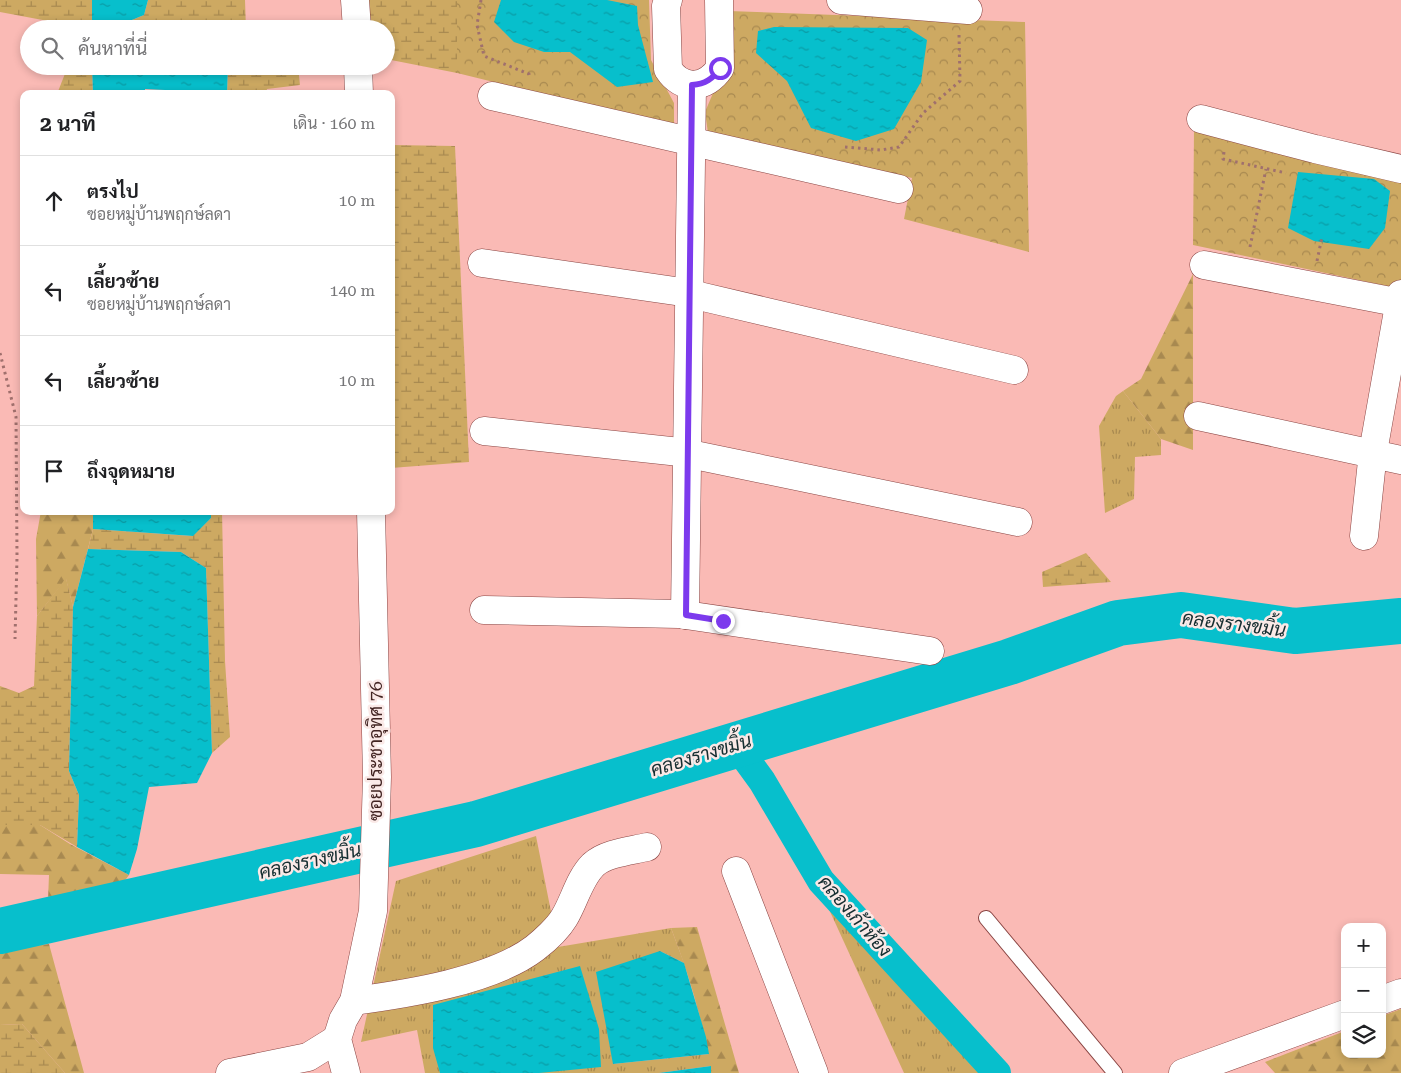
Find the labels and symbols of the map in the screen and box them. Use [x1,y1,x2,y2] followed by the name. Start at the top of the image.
[709,57,732,80] route start
[1181,600,1288,642] water label: คลองรางขมิ้น
[712,610,735,633] route end
[365,681,388,821] street label: ซอยประชาอุทิศ 76
[646,723,754,781] water label: คลองรางขมิ้น
[255,832,363,884] water label: คลองรางขมิ้น
[813,871,897,962] water label: คลองเก้าห้อง

